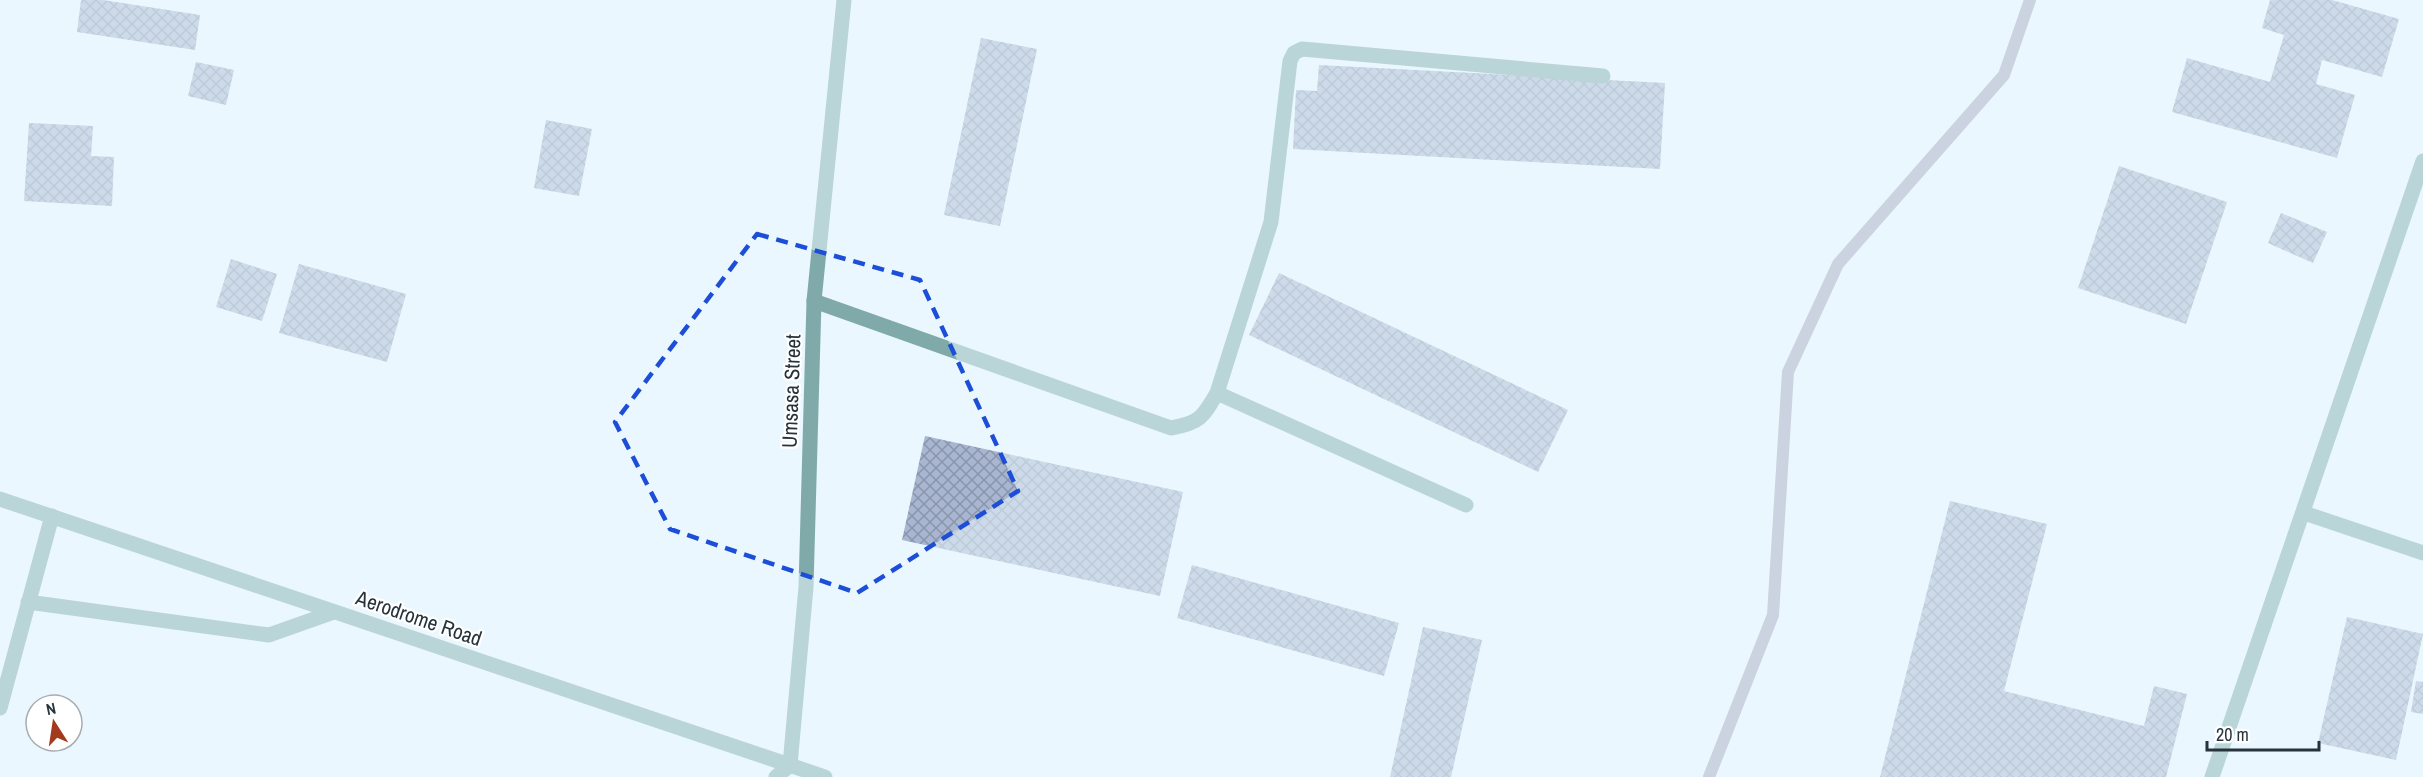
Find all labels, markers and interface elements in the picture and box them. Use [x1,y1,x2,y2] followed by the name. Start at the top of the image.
[775,333,807,448] street label: Umsasa Street
[351,583,486,653] street label: Aerodrome Road
[24,693,84,753] north arrow
[44,697,58,720] text: N
[2207,714,2320,752] scale bar
[2216,722,2249,747] text: 20 m

